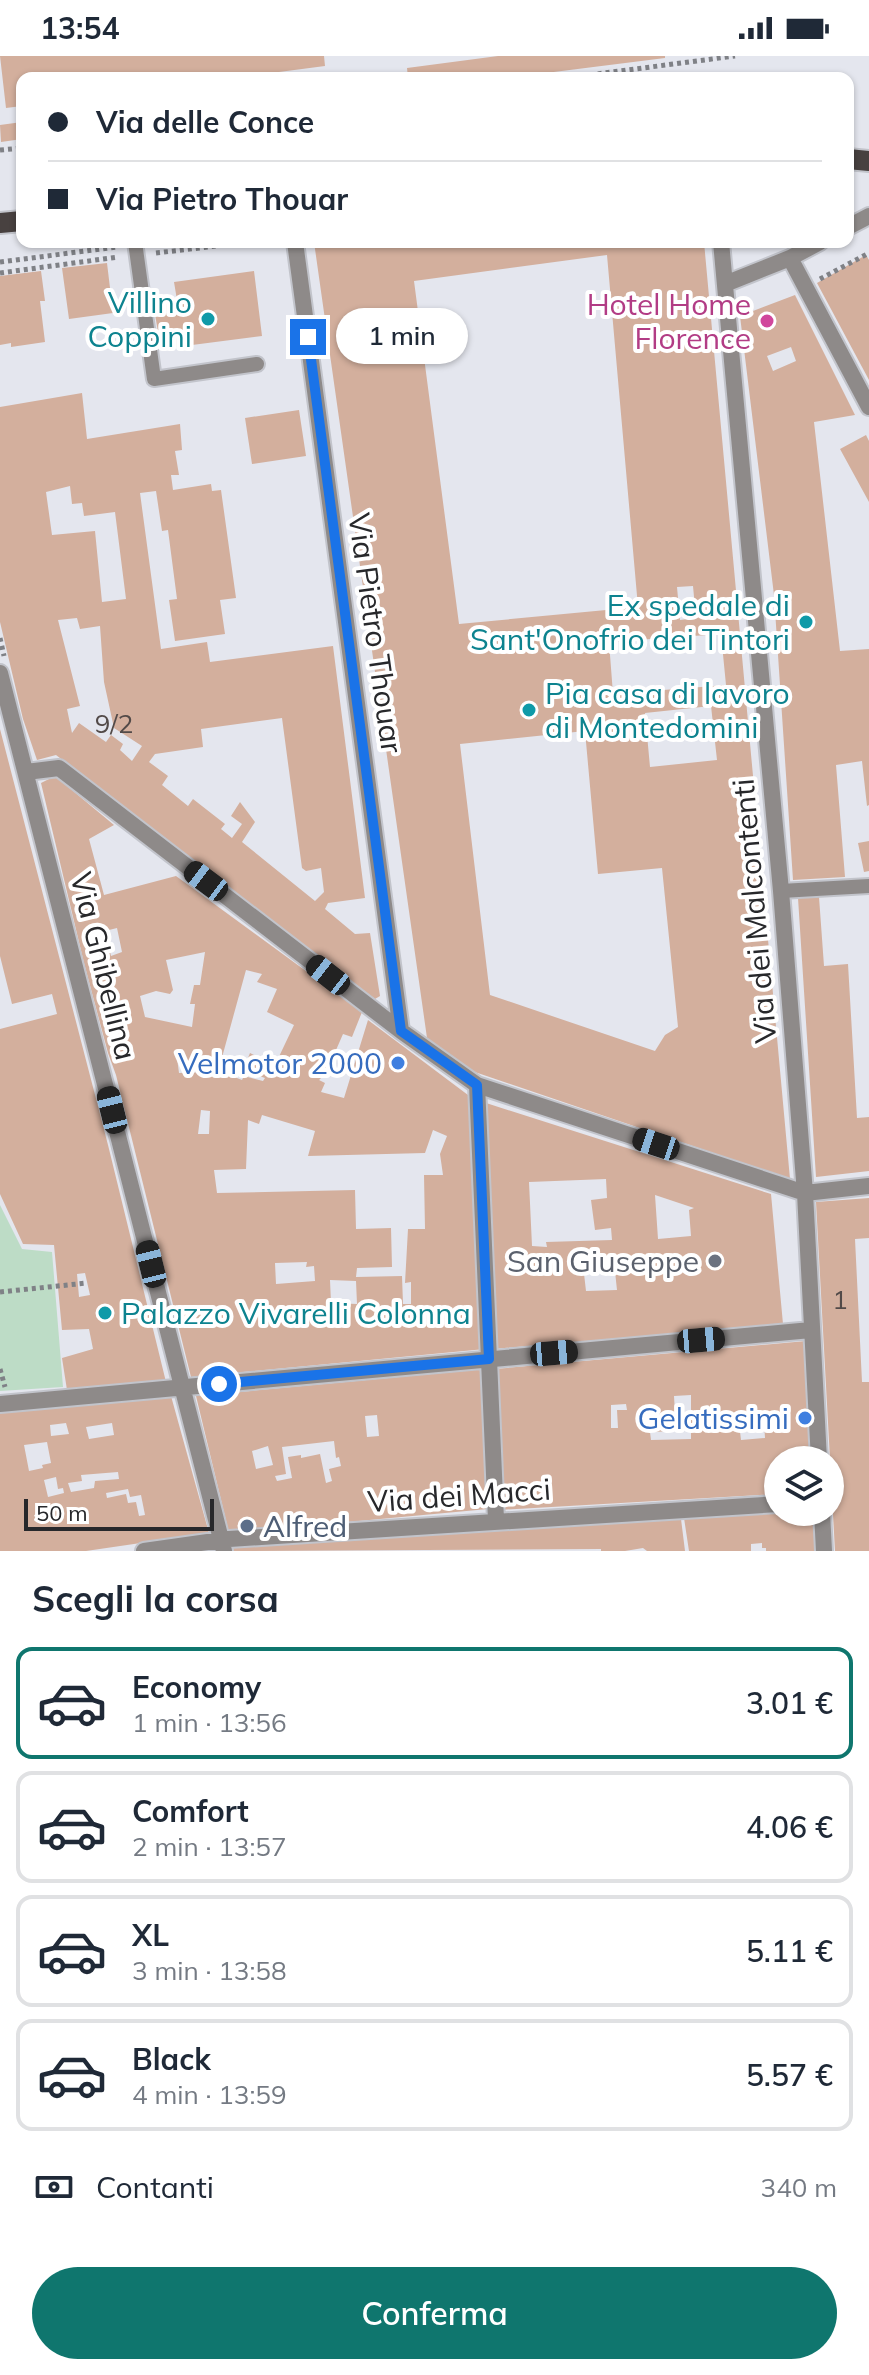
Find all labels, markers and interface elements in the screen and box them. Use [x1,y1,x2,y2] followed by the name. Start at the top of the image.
[40,9,119,47] text: 13:54
[96,103,314,141] text: Via delle Conce
[96,180,348,218] text: Via Pietro Thouar
[88,283,192,355] place label: Villino Coppini
[587,285,751,357] place label: Hotel Home Florence
[336,309,468,365] callout: 1 min
[199,310,217,328] marker: Villino Coppini
[758,312,776,330] marker: Hotel Home Florence
[290,319,326,355] route end
[368,319,436,352] text: 1 min
[340,510,412,756] street label: Via Pietro Thouar
[470,586,790,658] place label: Ex spedale di Sant'Onofrio dei Tintori
[797,613,815,631] marker: Ex spedale di Sant'Onofrio dei Tintori
[545,674,790,746] place label: Pia casa di lavoro di Montedomini
[520,701,538,719] marker: Pia casa di lavoro di Montedomini
[95,707,133,740] house number: 9/2
[724,777,784,1045] street label: Via dei Malcontenti
[180,857,232,905] car
[62,868,146,1064] street label: Via Ghibellina
[302,951,354,999] car
[178,1044,382,1082] place label: Velmotor 2000
[389,1054,407,1072] marker: Velmotor 2000
[95,1084,129,1136] car
[629,1125,683,1163] car
[134,1238,168,1290] car
[507,1242,699,1280] place label: San Giuseppe
[706,1252,724,1270] marker: San Giuseppe
[832,1283,848,1316] house number: 1
[121,1294,471,1332] place label: Palazzo Vivarelli Colonna
[96,1304,114,1322] marker: Palazzo Vivarelli Colonna
[676,1326,726,1354] car
[529,1339,579,1367] car
[201,1366,237,1402] route start
[638,1399,789,1437] place label: Gelatissimi
[796,1409,814,1427] marker: Gelatissimi
[764,1446,844,1526] map controls
[764,1446,844,1526] button: layers
[366,1470,552,1520] street label: Via dei Macci
[24,1495,214,1531] scale bar
[36,1499,87,1527] text: 50 m
[263,1507,347,1545] place label: Alfred
[238,1517,256,1535] marker: Alfred
[32,1576,279,1621] text: Scegli la corsa
[36,1667,108,1739] icon: car
[132,1668,261,1706] text: Economy
[746,1684,833,1722] text: 3.01 €
[132,1706,287,1739] text: 1 min · 13:56
[36,1791,108,1863] icon: car
[132,1792,249,1830] text: Comfort
[746,1808,833,1846] text: 4.06 €
[132,1830,287,1863] text: 2 min · 13:57
[36,1915,108,1987] icon: car
[132,1916,169,1954] text: XL
[746,1932,833,1970] text: 5.11 €
[132,1954,287,1987] text: 3 min · 13:58
[36,2039,108,2111] icon: car
[132,2040,211,2078] text: Black
[746,2056,833,2094] text: 5.57 €
[132,2078,287,2111] text: 4 min · 13:59
[32,2165,76,2209] icon: cash
[96,2168,214,2206] text: Contanti
[761,2171,837,2204] text: 340 m
[32,2267,837,2359] button: Conferma

